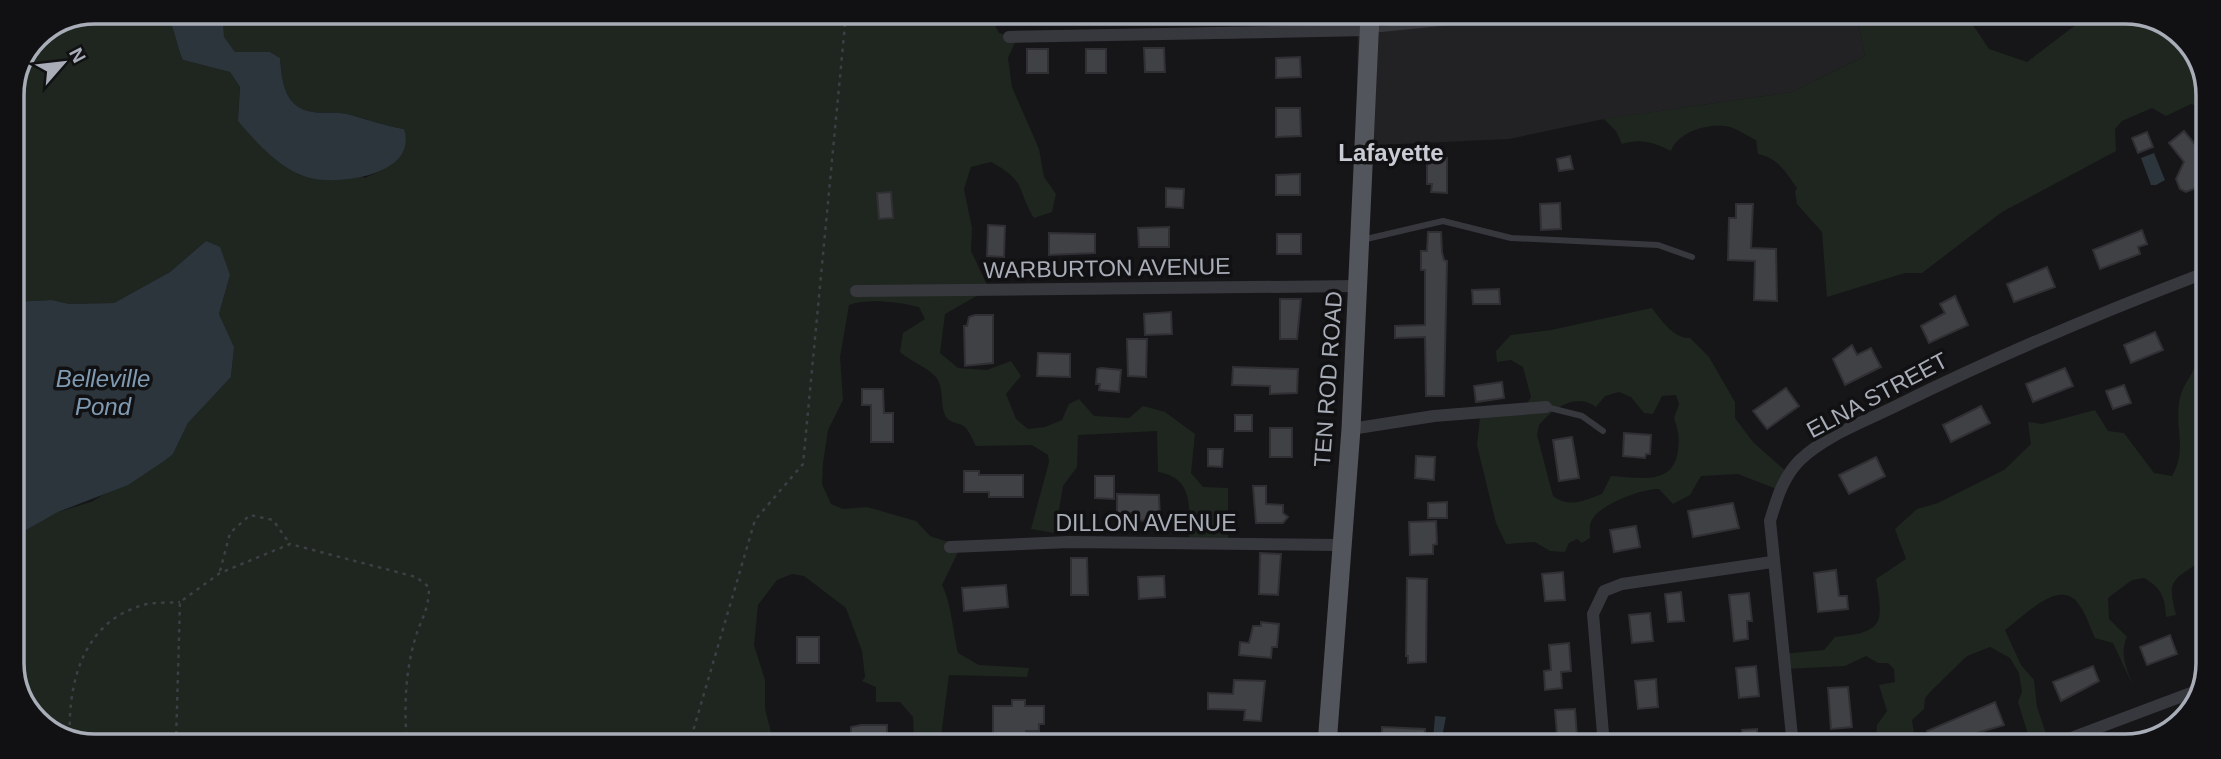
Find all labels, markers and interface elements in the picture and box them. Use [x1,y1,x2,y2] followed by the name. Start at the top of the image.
[28,28,98,98] north arrow
[65,44,90,66] text: N
[1338,139,1444,166] district label: Lafayette
[983,253,1231,283] street label: WARBURTON AVENUE
[1309,290,1347,468] street label: TEN ROD ROAD
[1802,347,1952,443] street label: ELNA STREET
[56,365,150,420] water label: Belleville Pond
[1055,510,1237,536] street label: DILLON AVENUE

